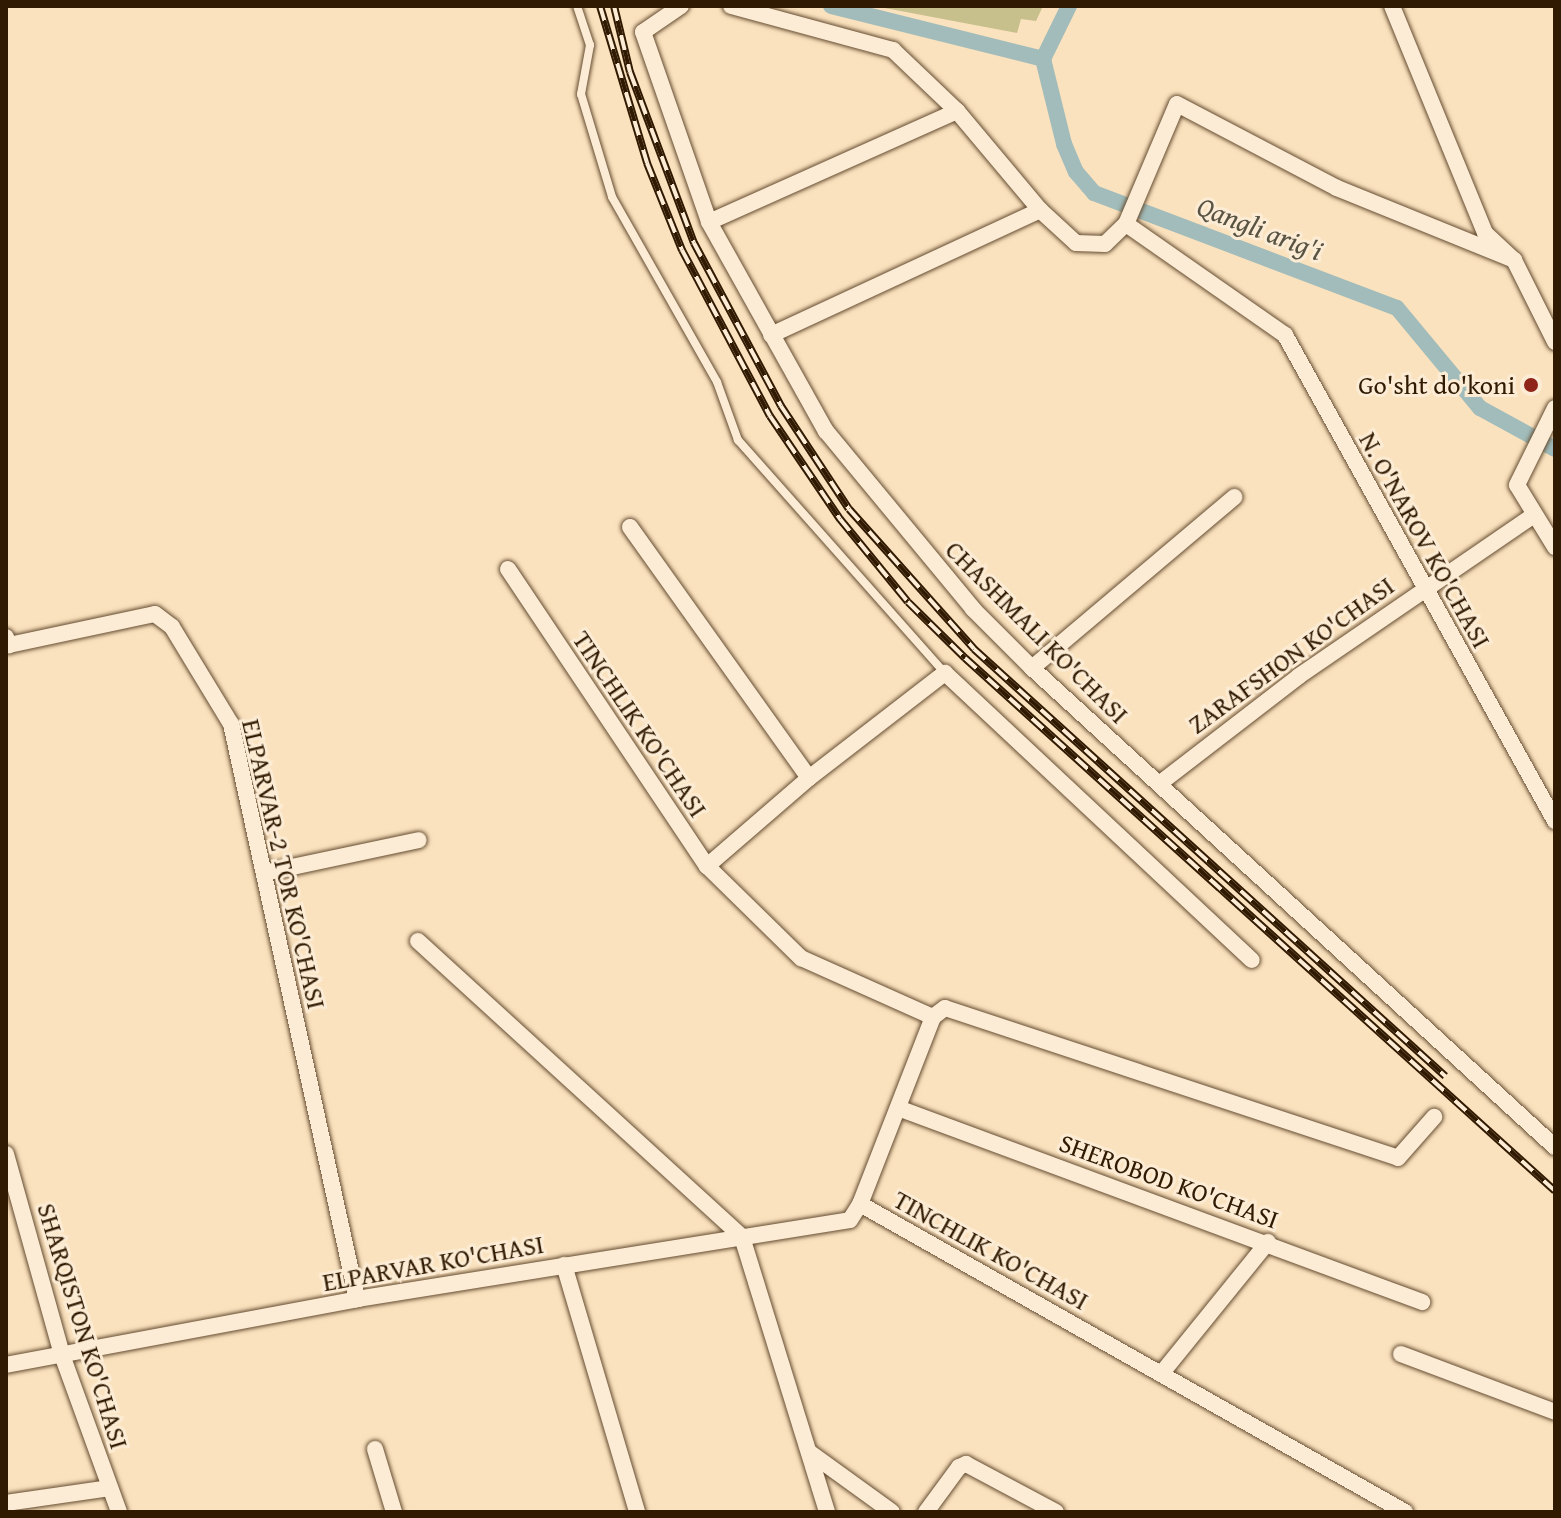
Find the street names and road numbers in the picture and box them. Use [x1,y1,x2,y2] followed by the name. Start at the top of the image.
[1353,427,1497,653] street label: N. O'NAROV KO'CHASI
[939,534,1135,730] street label: CHASHMALI KO'CHASI
[1182,570,1400,740] street label: ZARAFSHON KO'CHASI
[566,625,714,823] street label: TINCHLIK KO'CHASI
[235,716,333,1012] street label: ELPARVAR-2 TOR KO'CHASI
[1055,1127,1283,1235] street label: SHEROBOD KO'CHASI
[888,1184,1094,1316] street label: TINCHLIK KO'CHASI
[31,1199,135,1453] street label: SHARQISTON KO'CHASI
[320,1228,546,1298] street label: ELPARVAR KO'CHASI

